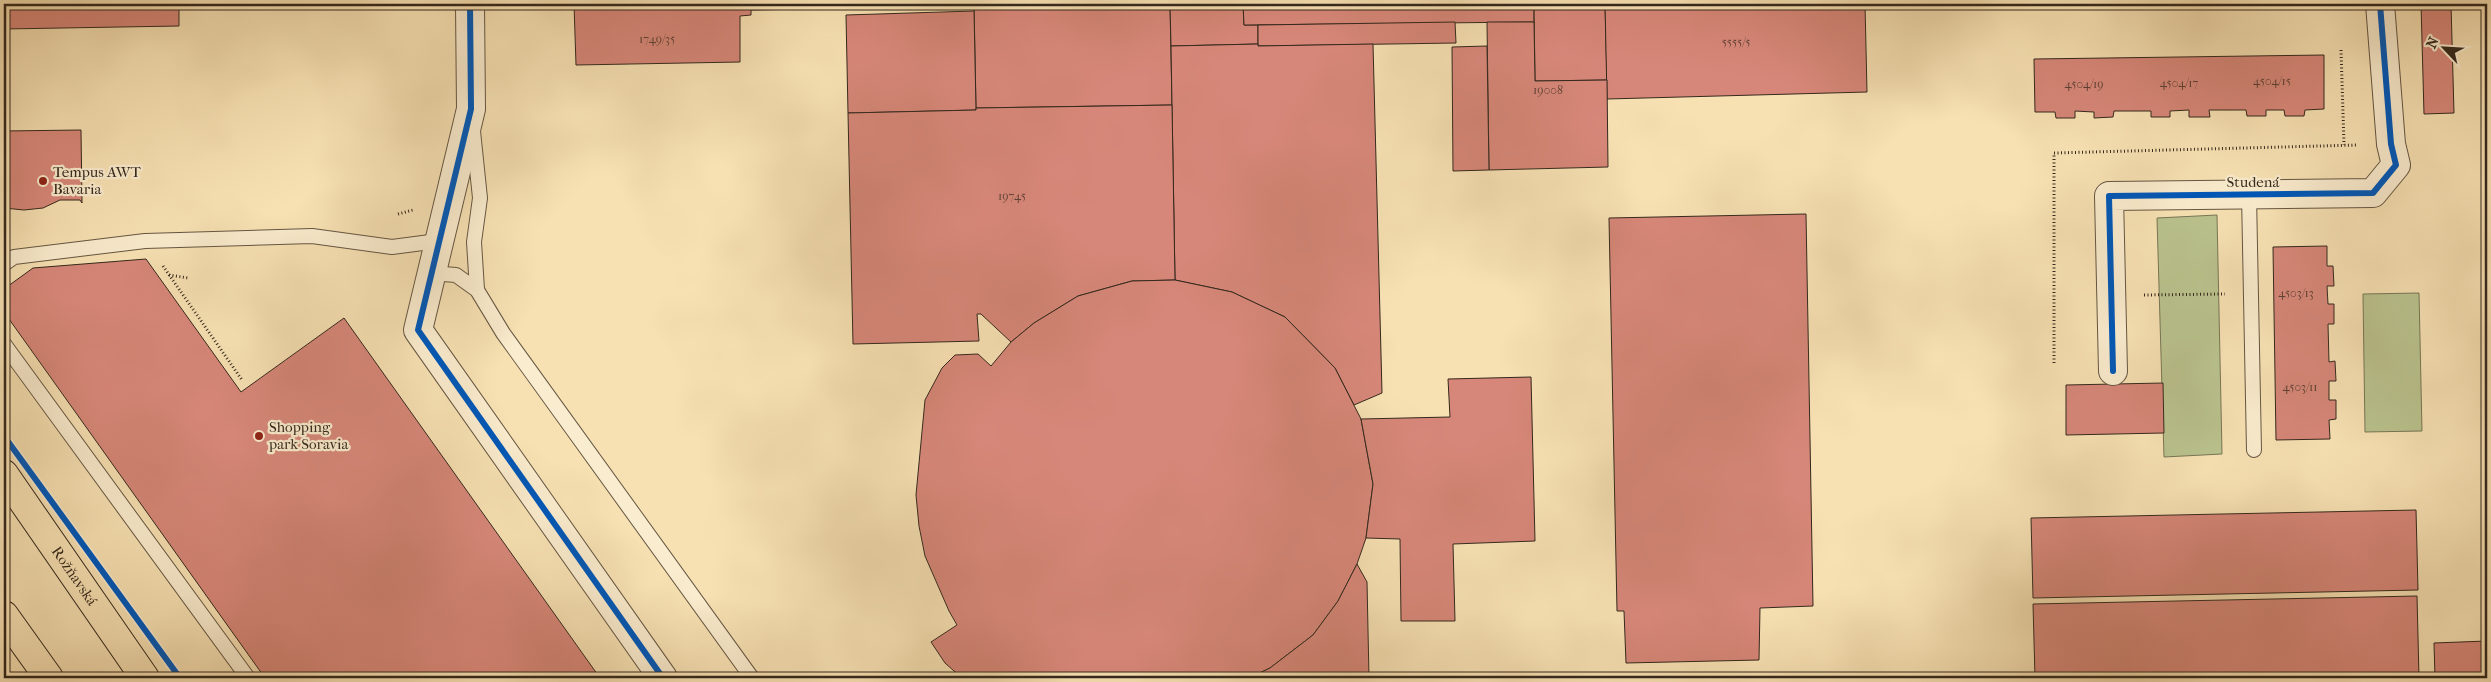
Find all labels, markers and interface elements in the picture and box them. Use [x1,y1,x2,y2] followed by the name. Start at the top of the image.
[2418,22,2468,72] north arrow
[639,32,675,46] house number: 1749/35
[2423,34,2443,51] text: N
[1722,35,1750,49] house number: 5555/5
[2253,74,2291,88] house number: 4504/15
[2160,76,2198,90] house number: 4504/17
[2065,77,2104,91] house number: 4504/19
[1533,83,1563,97] house number: 19008
[53,163,142,198] place label: Tempus AWT Bavaria
[2227,173,2280,191] street label: Studená
[37,175,49,187] marker: Tempus AWT Bavaria
[998,189,1026,203] house number: 19745
[2278,286,2314,300] house number: 4503/13
[2283,380,2317,394] house number: 4503/11
[268,418,350,453] place label: Shopping park Soravia
[253,430,265,442] marker: Shopping park Soravia
[48,543,102,610] street label: Rožňavská

